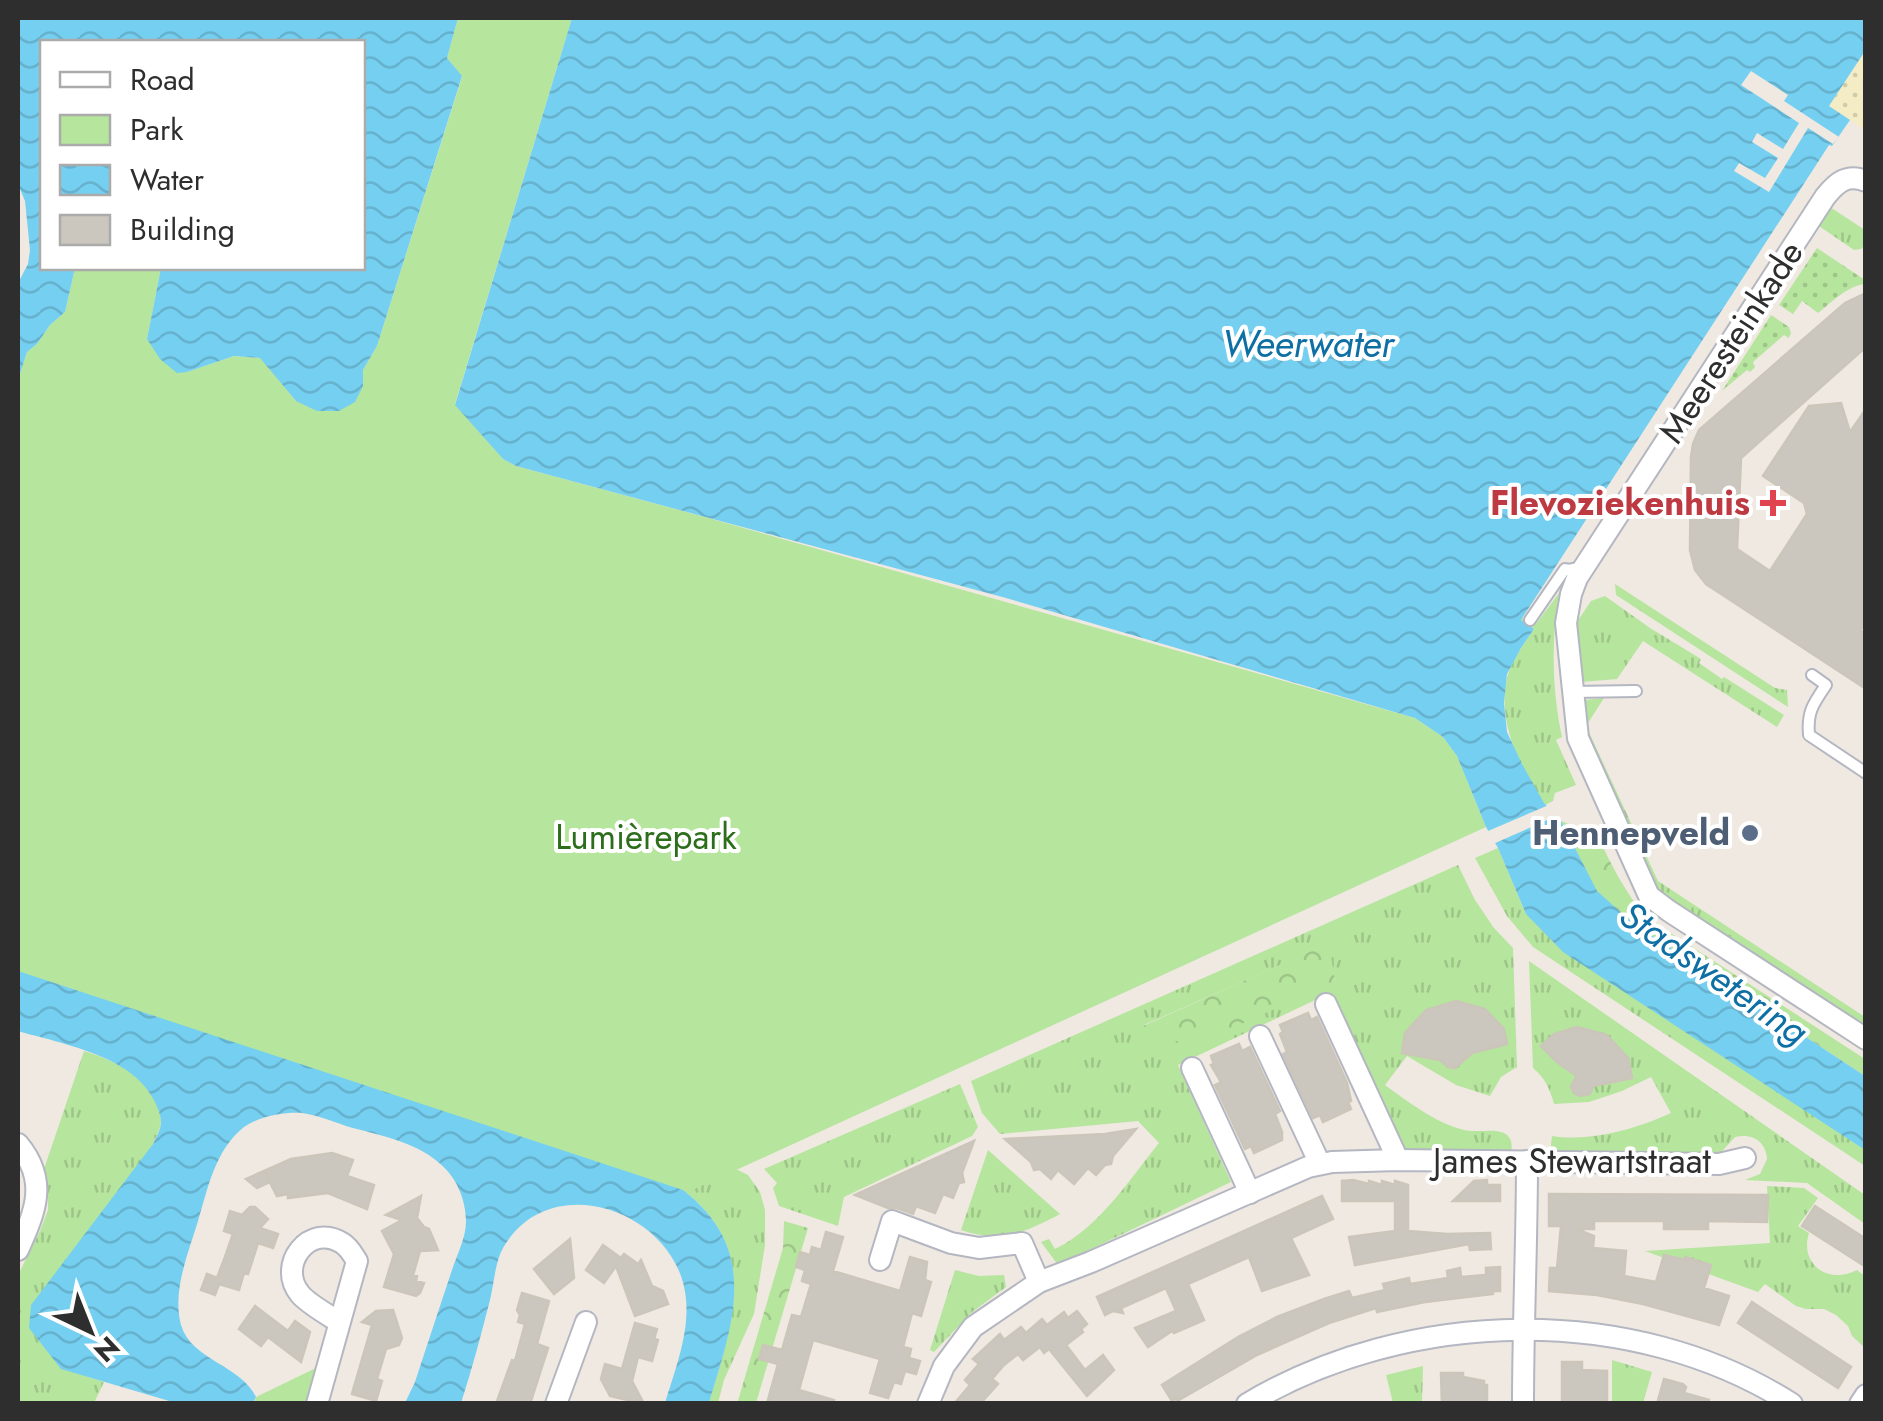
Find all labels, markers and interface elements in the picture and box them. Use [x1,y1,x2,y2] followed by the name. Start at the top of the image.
[40,40,365,270] legend
[130,58,195,101] text: Road
[130,108,184,151] text: Park
[130,158,205,201] text: Water
[130,208,235,251] text: Building
[1647,231,1815,453] street label: Meeresteinkade
[1222,316,1396,371] water label: Weerwater
[1490,478,1750,528] place label: Flevoziekenhuis
[1760,490,1786,516] marker: Flevoziekenhuis
[1532,808,1730,858] place label: Hennepveld
[555,812,737,862] park label: Lumièrepark
[1739,822,1761,844] marker: Hennepveld
[1609,887,1820,1058] water label: Stadswetering
[1429,1136,1712,1186] street label: James Stewartstraat
[40,1281,140,1381] north arrow
[85,1326,129,1371] text: N

